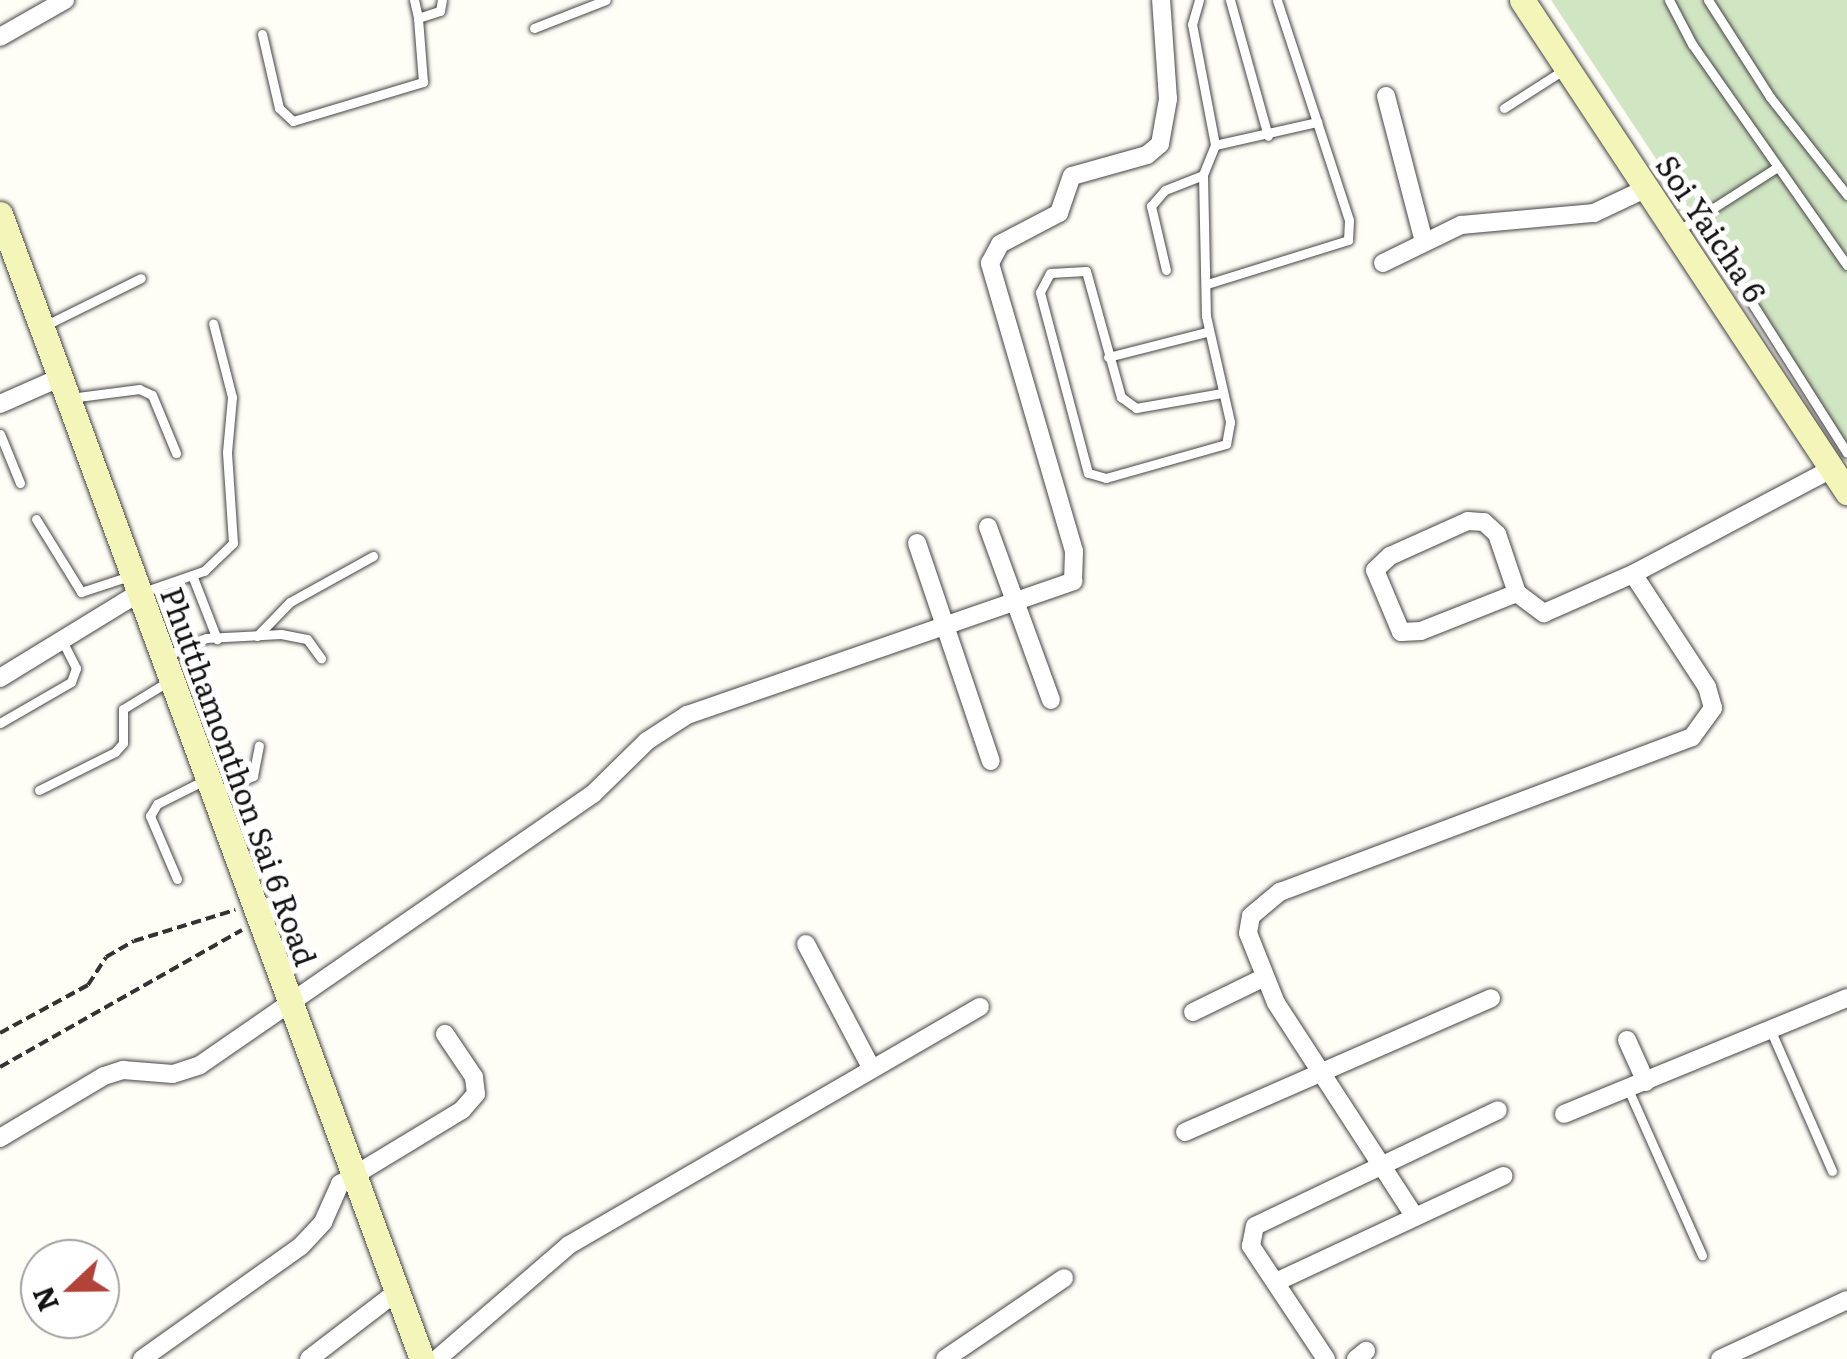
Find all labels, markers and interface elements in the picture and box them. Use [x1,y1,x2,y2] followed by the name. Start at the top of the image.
[1650,148,1774,308] street label: Soi Yaicha 6
[155,582,325,970] street label: Phutthamonthon Sai 6 Road
[20,1239,120,1339] north arrow
[20,1281,68,1318] text: N

